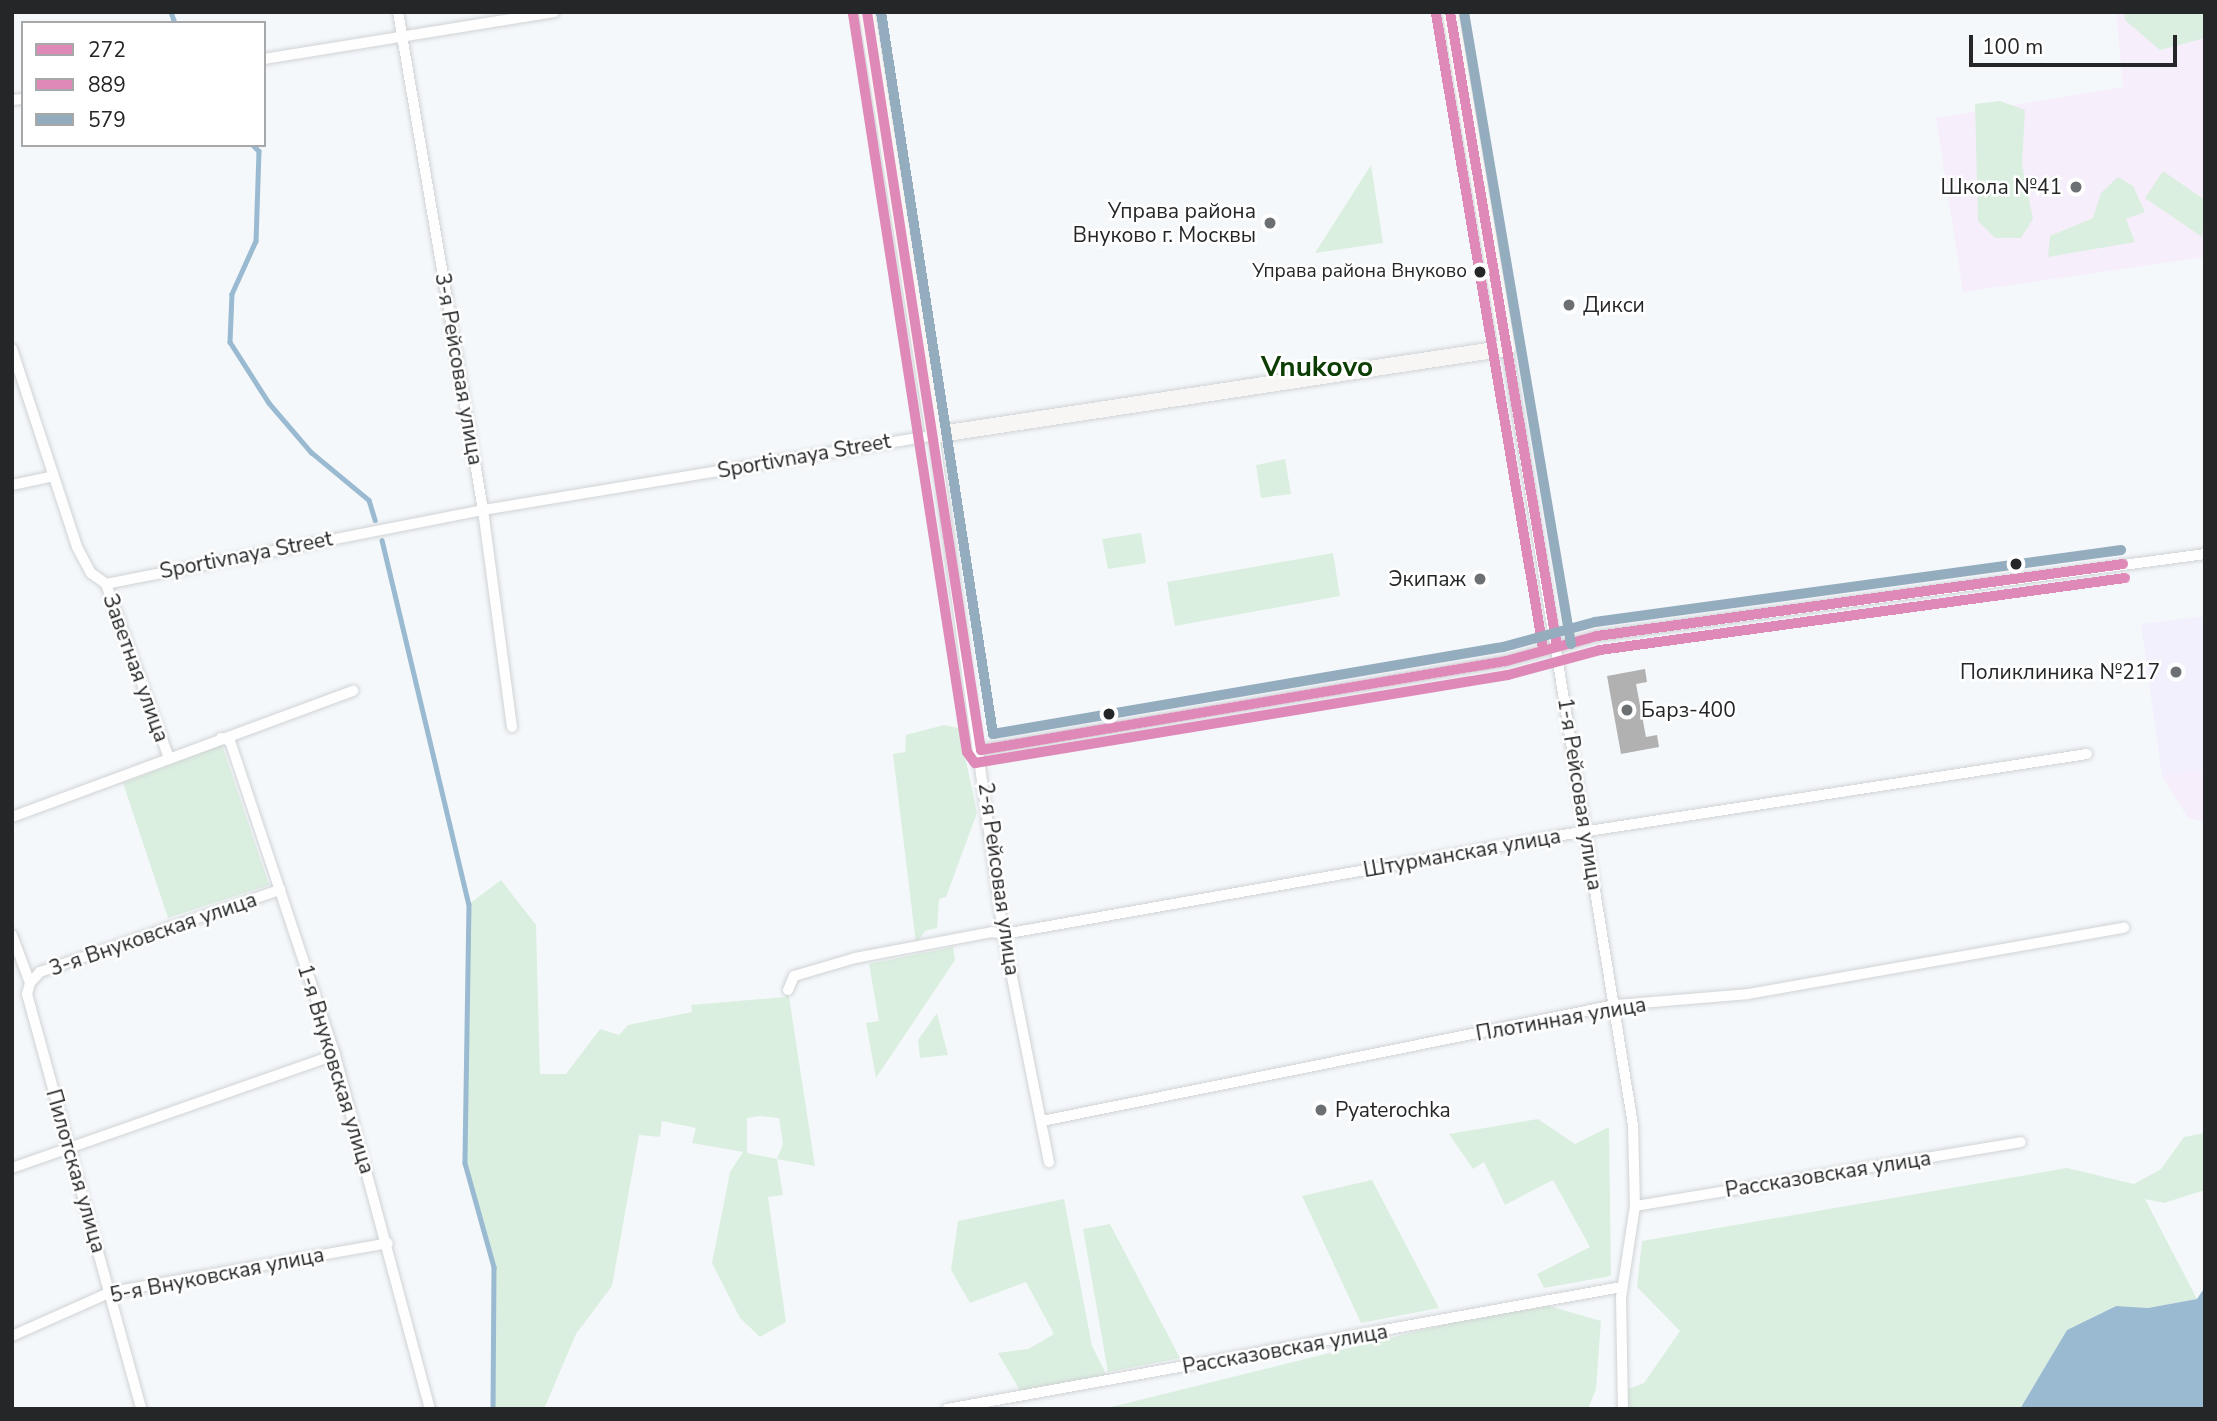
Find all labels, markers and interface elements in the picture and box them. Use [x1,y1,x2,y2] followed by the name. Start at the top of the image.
[21,21,266,147] legend
[1972,21,2180,65] scale bar
[1982,33,2043,61] text: 100 m
[88,36,126,64] text: 272
[88,71,126,99] text: 889
[88,106,126,134] text: 579
[1941,174,2062,200] place label: Школа №41
[2068,179,2084,195] marker: Школа №41
[1073,198,1256,248] place label: Управа района Внуково г. Москвы
[1262,215,1278,231] marker: Управа района Внуково г. Москвы
[1252,261,1467,283] place label: Управа района Внуково
[1473,265,1487,279] marker: Управа района Внуково
[430,271,488,467] street label: 3-я Рейсовая улица
[1583,292,1645,318] place label: Дикси
[1561,297,1577,313] marker: Дикси
[1261,350,1373,384] district label: Vnukovo
[715,428,893,484] street label: Sportivnaya Street
[158,526,334,584] street label: Sportivnaya Street
[2009,557,2023,571] unlabelled marker
[1388,566,1466,592] place label: Экипаж
[1472,571,1488,587] marker: Экипаж
[98,590,174,746] street label: Заветная улица
[1960,659,2160,685] place label: Поликлиника №217
[2166,662,2186,682] marker: Поликлиника №217
[1552,696,1608,892] street label: 1-я Рейсовая улица
[1641,697,1736,723] place label: Барз-400
[1619,702,1635,718] marker: Барз-400
[1102,707,1116,721] unlabelled marker
[973,781,1025,977] street label: 2-я Рейсовая улица
[1361,823,1563,883] street label: Штурманская улица
[46,887,260,981] street label: 3-я Внуковская улица
[292,961,380,1177] street label: 1-я Внуковская улица
[1474,992,1648,1046] street label: Плотинная улица
[41,1086,111,1256] street label: Пилотская улица
[1335,1097,1451,1123] place label: Pyaterochka
[1313,1102,1329,1118] marker: Pyaterochka
[1723,1145,1933,1203] street label: Рассказовская улица
[108,1242,326,1308] street label: 5-я Внуковская улица
[1180,1319,1390,1379] street label: Рассказовская улица

